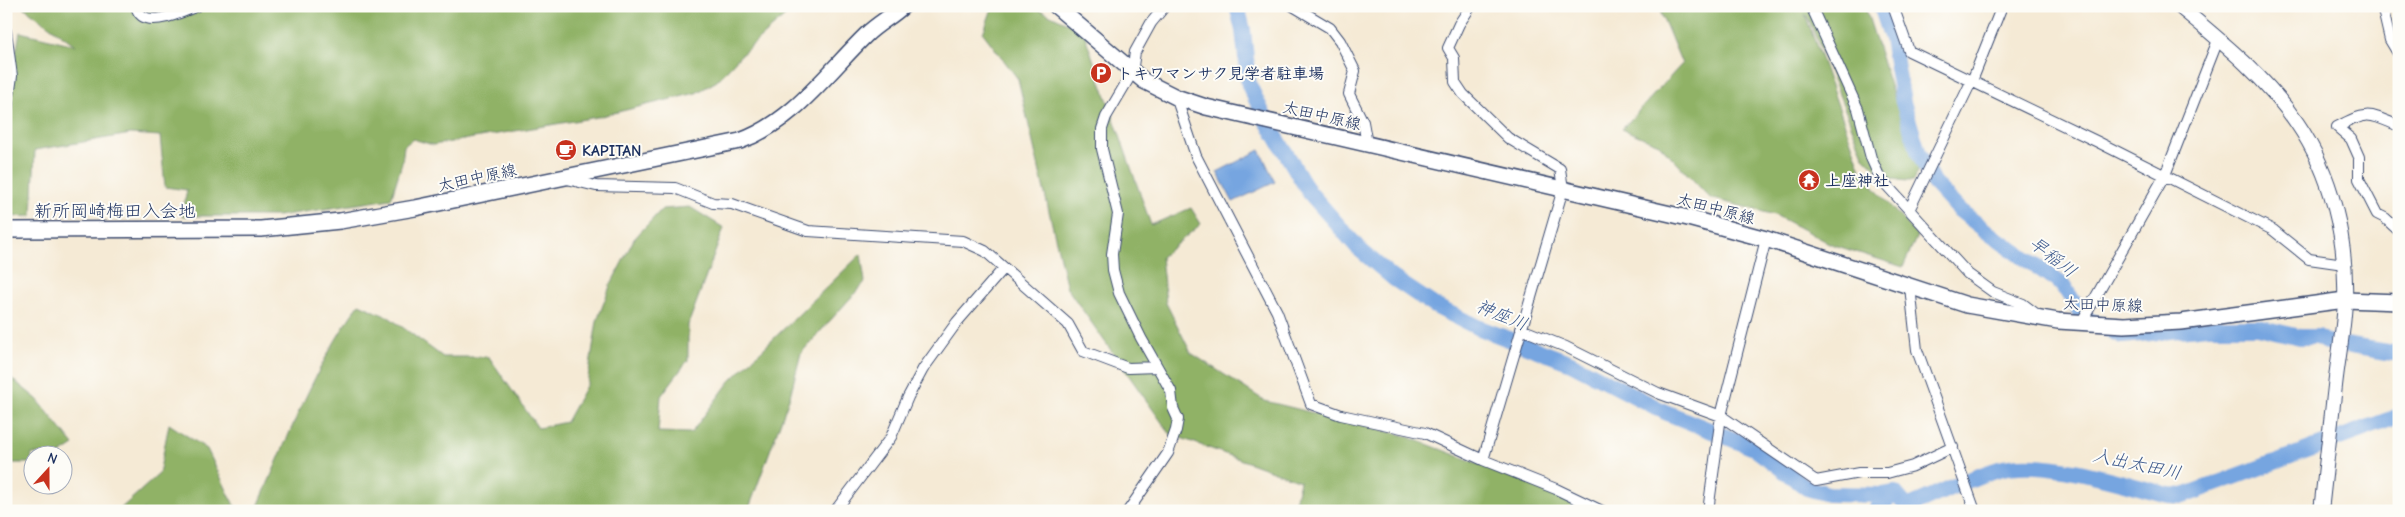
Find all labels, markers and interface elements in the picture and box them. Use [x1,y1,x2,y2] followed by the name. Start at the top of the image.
[1089,61,1113,85] parking icon: トキワマンサク見学者駐車場
[1117,65,1324,83] place label: トキワマンサク見学者駐車場
[1281,98,1363,134] street label: 太田中原線
[554,138,578,162] cafe icon: KAPITAN
[582,142,641,160] place label: KAPITAN
[436,161,518,195] street label: 太田中原線
[1797,168,1821,192] temple icon: 上座神社
[1825,172,1889,190] place label: 上座神社
[1675,190,1757,228] street label: 太田中原線
[34,201,196,222] district label: 新所岡崎梅田入会地
[2025,232,2080,282] water label: 早稲川
[2063,295,2143,315] street label: 太田中原線
[1473,296,1531,335] water label: 神座川
[22,444,72,494] north arrow
[2091,445,2183,484] water label: 入出太田川
[45,449,60,468] text: N

